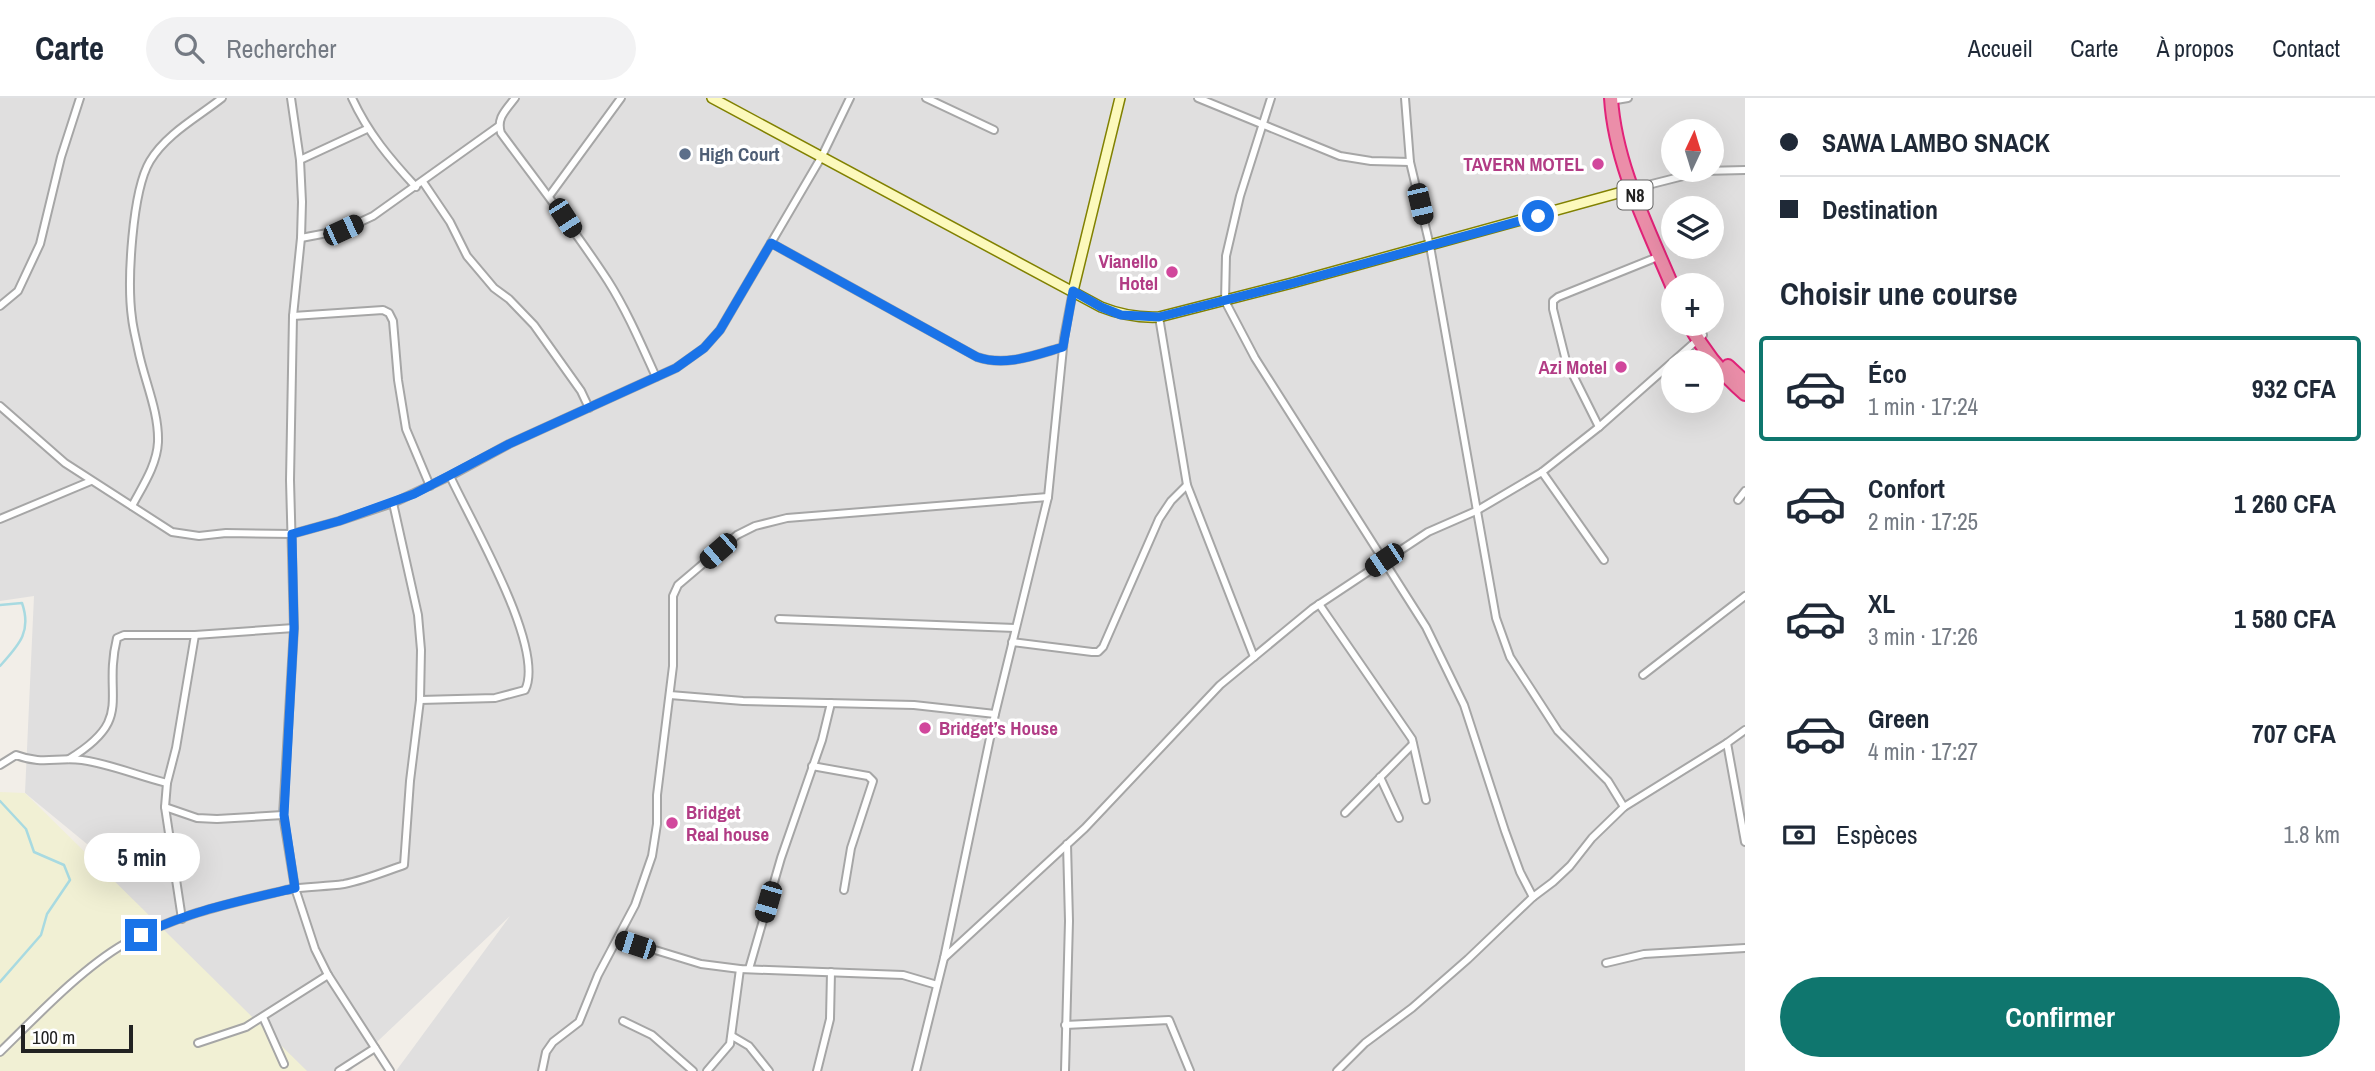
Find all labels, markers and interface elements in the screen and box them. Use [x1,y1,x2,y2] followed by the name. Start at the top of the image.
[146,17,636,80] search box
[35,26,104,70] text: Carte
[170,29,208,67] icon: search
[226,31,336,66] text: Rechercher
[1968,32,2032,64] text: Accueil
[2070,32,2118,64] text: Carte
[2156,32,2234,64] text: À propos
[2272,32,2340,64] text: Contact
[1661,119,1724,182] north arrow
[1661,119,1724,413] map controls
[1822,125,2050,160] text: SAWA LAMBO SNACK
[699,141,779,167] place label: High Court
[677,146,693,162] marker: High Court
[1463,151,1584,177] place label: TAVERN MOTEL
[1590,156,1606,172] marker: TAVERN MOTEL
[1618,180,1652,210] road number: N8
[1406,181,1435,227] car
[1822,192,1938,227] text: Destination
[545,195,586,241] car
[1661,196,1724,259] button: layers
[1522,200,1554,232] route start
[320,212,367,248] car
[1099,248,1158,296] place label: Vianello Hotel
[1164,264,1180,280] marker: Vianello Hotel
[1780,272,2018,315] text: Choisir une course
[1661,273,1724,336] button: +
[1661,350,1724,413] button: −
[1539,354,1607,380] place label: Azi Motel
[1868,356,1907,391] text: Éco
[1784,357,1847,420] icon: car
[1613,359,1629,375] marker: Azi Motel
[2252,371,2336,406] text: 932 CFA
[1868,391,1978,422] text: 1 min · 17:24
[1868,471,1945,506] text: Confort
[1784,472,1847,535] icon: car
[2234,486,2336,521] text: 1 260 CFA
[1868,506,1978,537] text: 2 min · 17:25
[696,529,741,573] car
[1361,540,1408,580] car
[1868,586,1895,621] text: XL
[1784,587,1847,650] icon: car
[2234,601,2336,636] text: 1 580 CFA
[1868,621,1978,652] text: 3 min · 17:26
[1868,701,1930,736] text: Green
[1784,702,1847,765] icon: car
[939,715,1058,741] place label: Bridget’s House
[2252,716,2336,751] text: 707 CFA
[917,720,933,736] marker: Bridget’s House
[1868,736,1978,767] text: 4 min · 17:27
[686,799,769,847] place label: Bridget Real house
[664,815,680,831] marker: Bridget Real house
[1780,816,1818,854] icon: cash
[1836,817,1918,852] text: Espèces
[2283,819,2340,850] text: 1.8 km
[83,834,199,882] callout: 5 min
[117,842,167,873] text: 5 min
[753,879,784,925] car
[125,919,157,951] route end
[612,929,659,961] car
[1780,977,2340,1057] button: Confirmer
[21,1022,133,1054] scale bar
[32,1024,75,1050] text: 100 m

